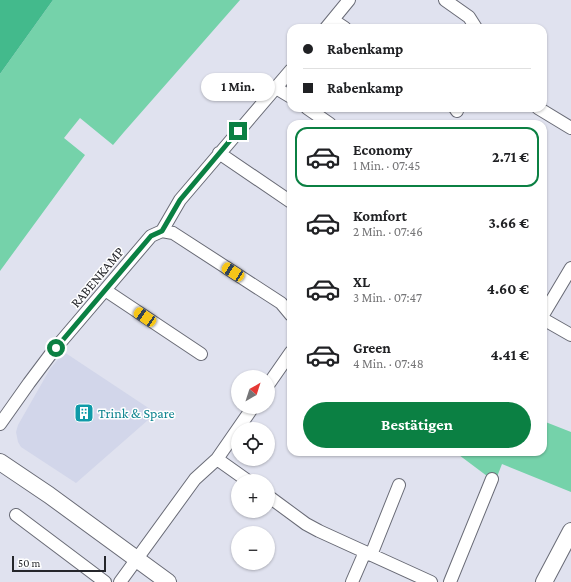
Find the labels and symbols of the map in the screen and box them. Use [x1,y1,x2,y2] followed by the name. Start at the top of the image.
[201,73,275,101] callout: 1 Min.
[229,122,247,140] route end
[67,243,127,311] street label: RABENKAMP
[220,260,246,284] car
[132,305,158,329] car
[47,339,65,357] route start
[231,370,275,414] north arrow
[73,402,95,424] building icon: Trink & Spare
[98,405,175,421] place label: Trink & Spare
[12,554,106,573] scale bar

